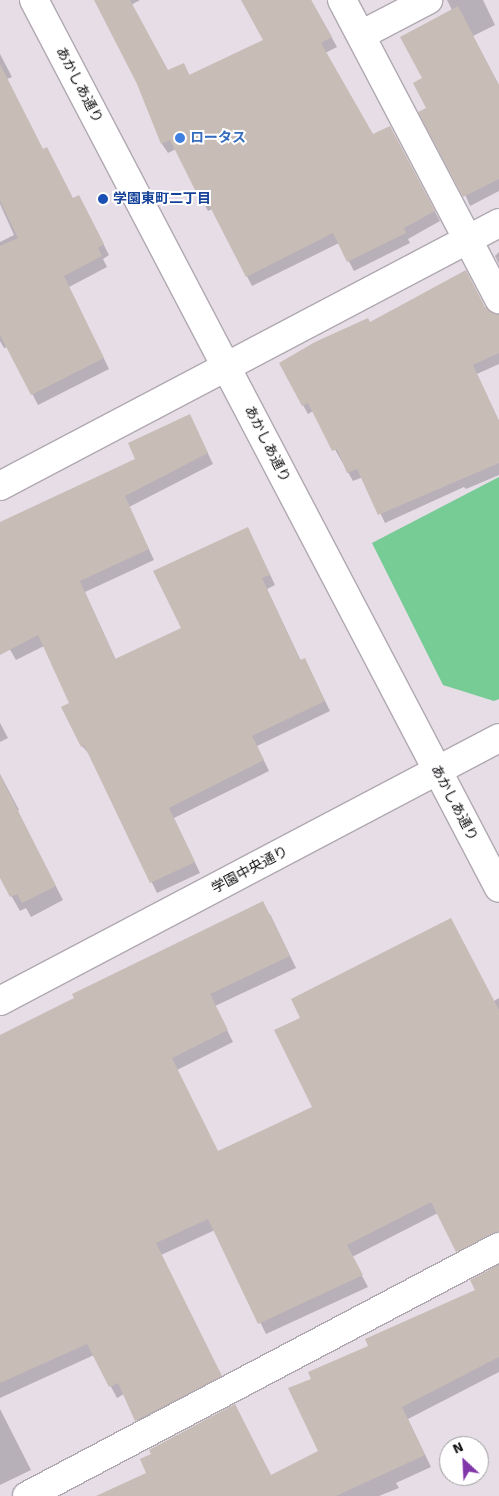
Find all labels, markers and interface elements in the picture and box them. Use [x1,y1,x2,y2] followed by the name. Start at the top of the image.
[52,44,106,126] street label: あかしあ通り
[190,130,246,146] place label: ロータス
[174,132,186,144] marker: ロータス
[113,191,211,207] place label: 学園東町二丁目
[97,193,109,205] marker: 学園東町二丁目
[240,403,294,485] street label: あかしあ通り
[427,762,481,844] street label: あかしあ通り
[209,843,291,897] street label: 学園中央通り
[439,1436,489,1486] north arrow
[450,1438,466,1458] text: N

